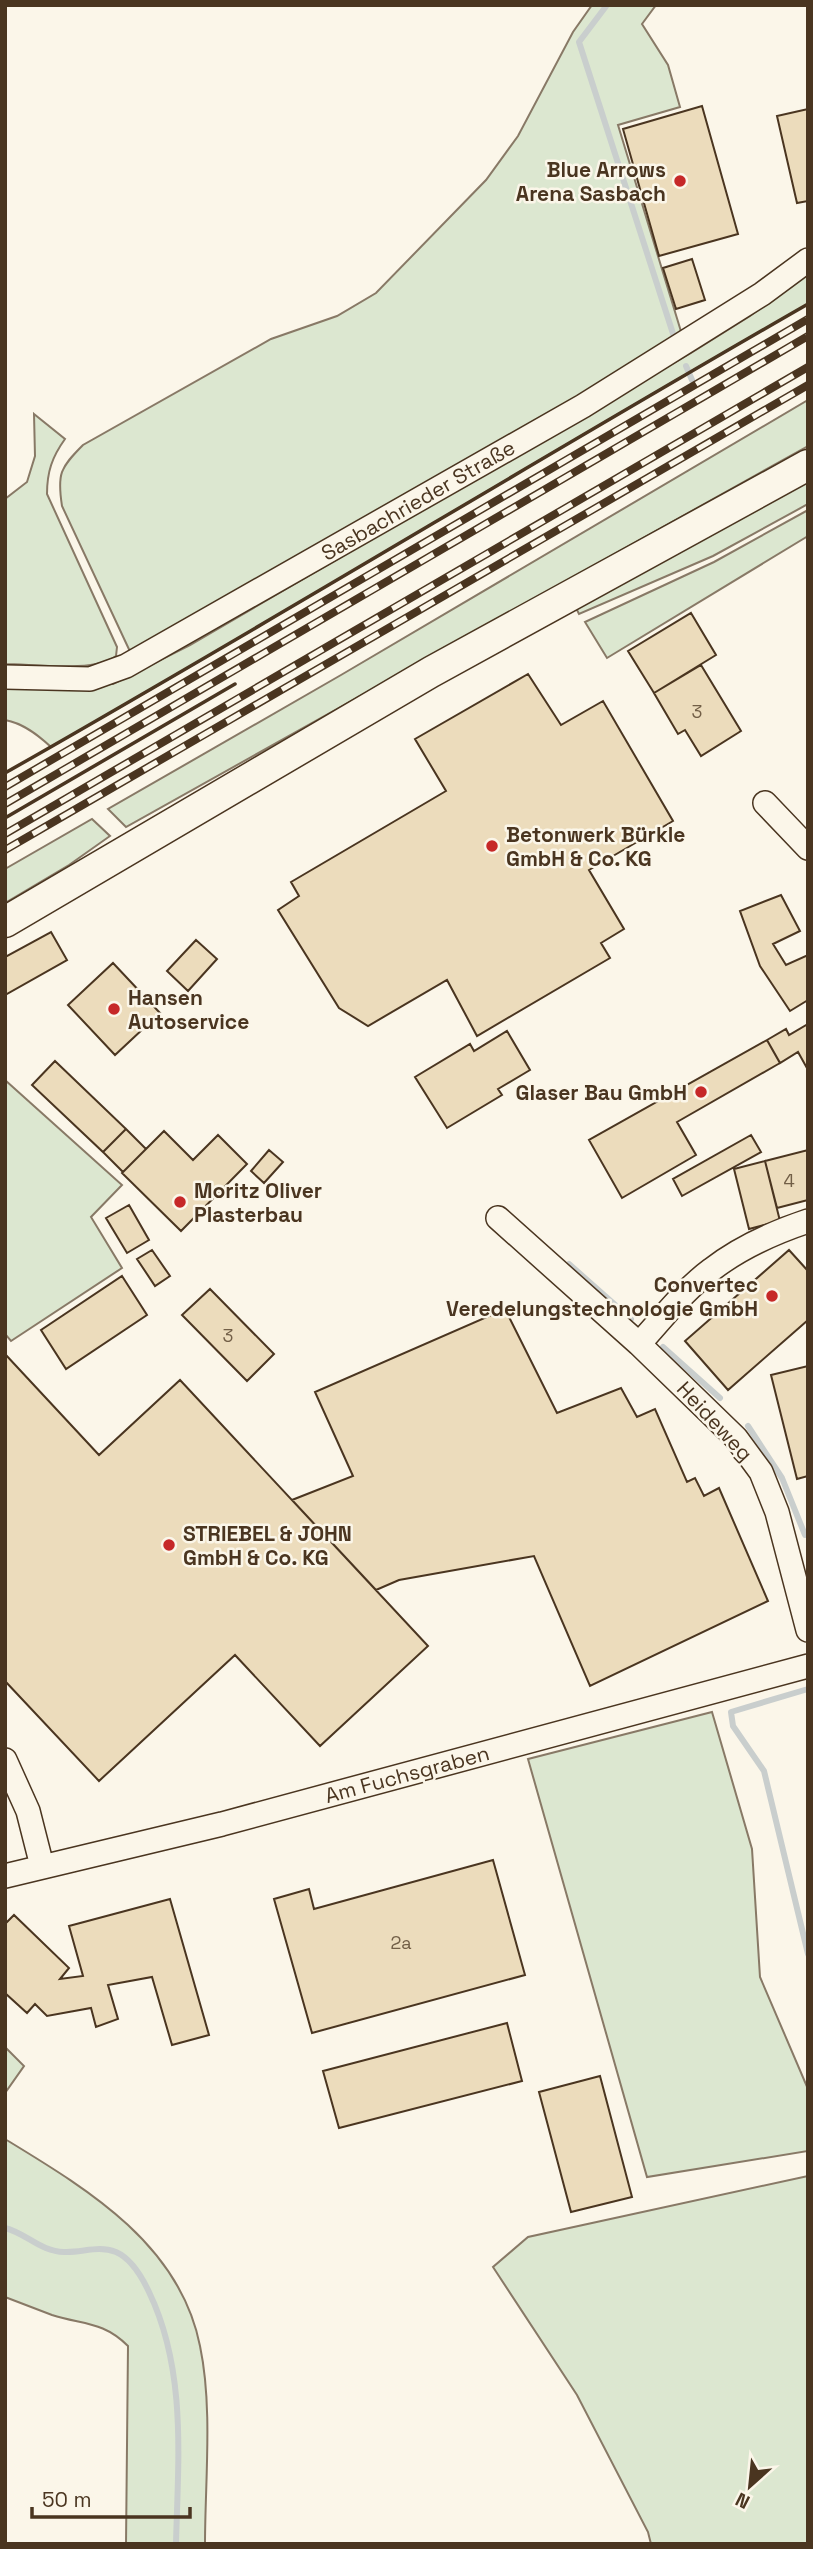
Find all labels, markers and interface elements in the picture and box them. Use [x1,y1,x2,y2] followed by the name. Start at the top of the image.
[516,156,666,207] place label: Blue Arrows Arena Sasbach
[672,173,688,189] marker: Blue Arrows Arena Sasbach
[316,434,520,566] street label: Sasbachrieder Straße
[692,700,702,723] house number: 3
[506,821,686,872] place label: Betonwerk Bürkle GmbH & Co. KG
[484,838,500,854] marker: Betonwerk Bürkle GmbH & Co. KG
[128,984,249,1035] place label: Hansen Autoservice
[106,1001,122,1017] marker: Hansen Autoservice
[516,1079,687,1106] place label: Glaser Bau GmbH
[693,1084,709,1100] marker: Glaser Bau GmbH
[783,1169,795,1192] house number: 4
[194,1177,322,1228] place label: Moritz Oliver Plasterbau
[172,1194,188,1210] marker: Moritz Oliver Plasterbau
[446,1271,758,1322] place label: Convertec Veredelungstechnologie GmbH
[764,1288,780,1304] marker: Convertec Veredelungstechnologie GmbH
[223,1324,233,1347] house number: 3
[671,1375,759,1467] street label: Heideweg
[183,1520,352,1571] place label: STRIEBEL & JOHN GmbH & Co. KG
[161,1537,177,1553] marker: STRIEBEL & JOHN GmbH & Co. KG
[322,1739,492,1809] street label: Am Fuchsgraben
[390,1931,412,1954] house number: 2a
[715,2451,785,2521] north arrow
[32,2476,189,2520] scale bar
[42,2486,92,2513] text: 50 m
[731,2487,754,2515] text: N

